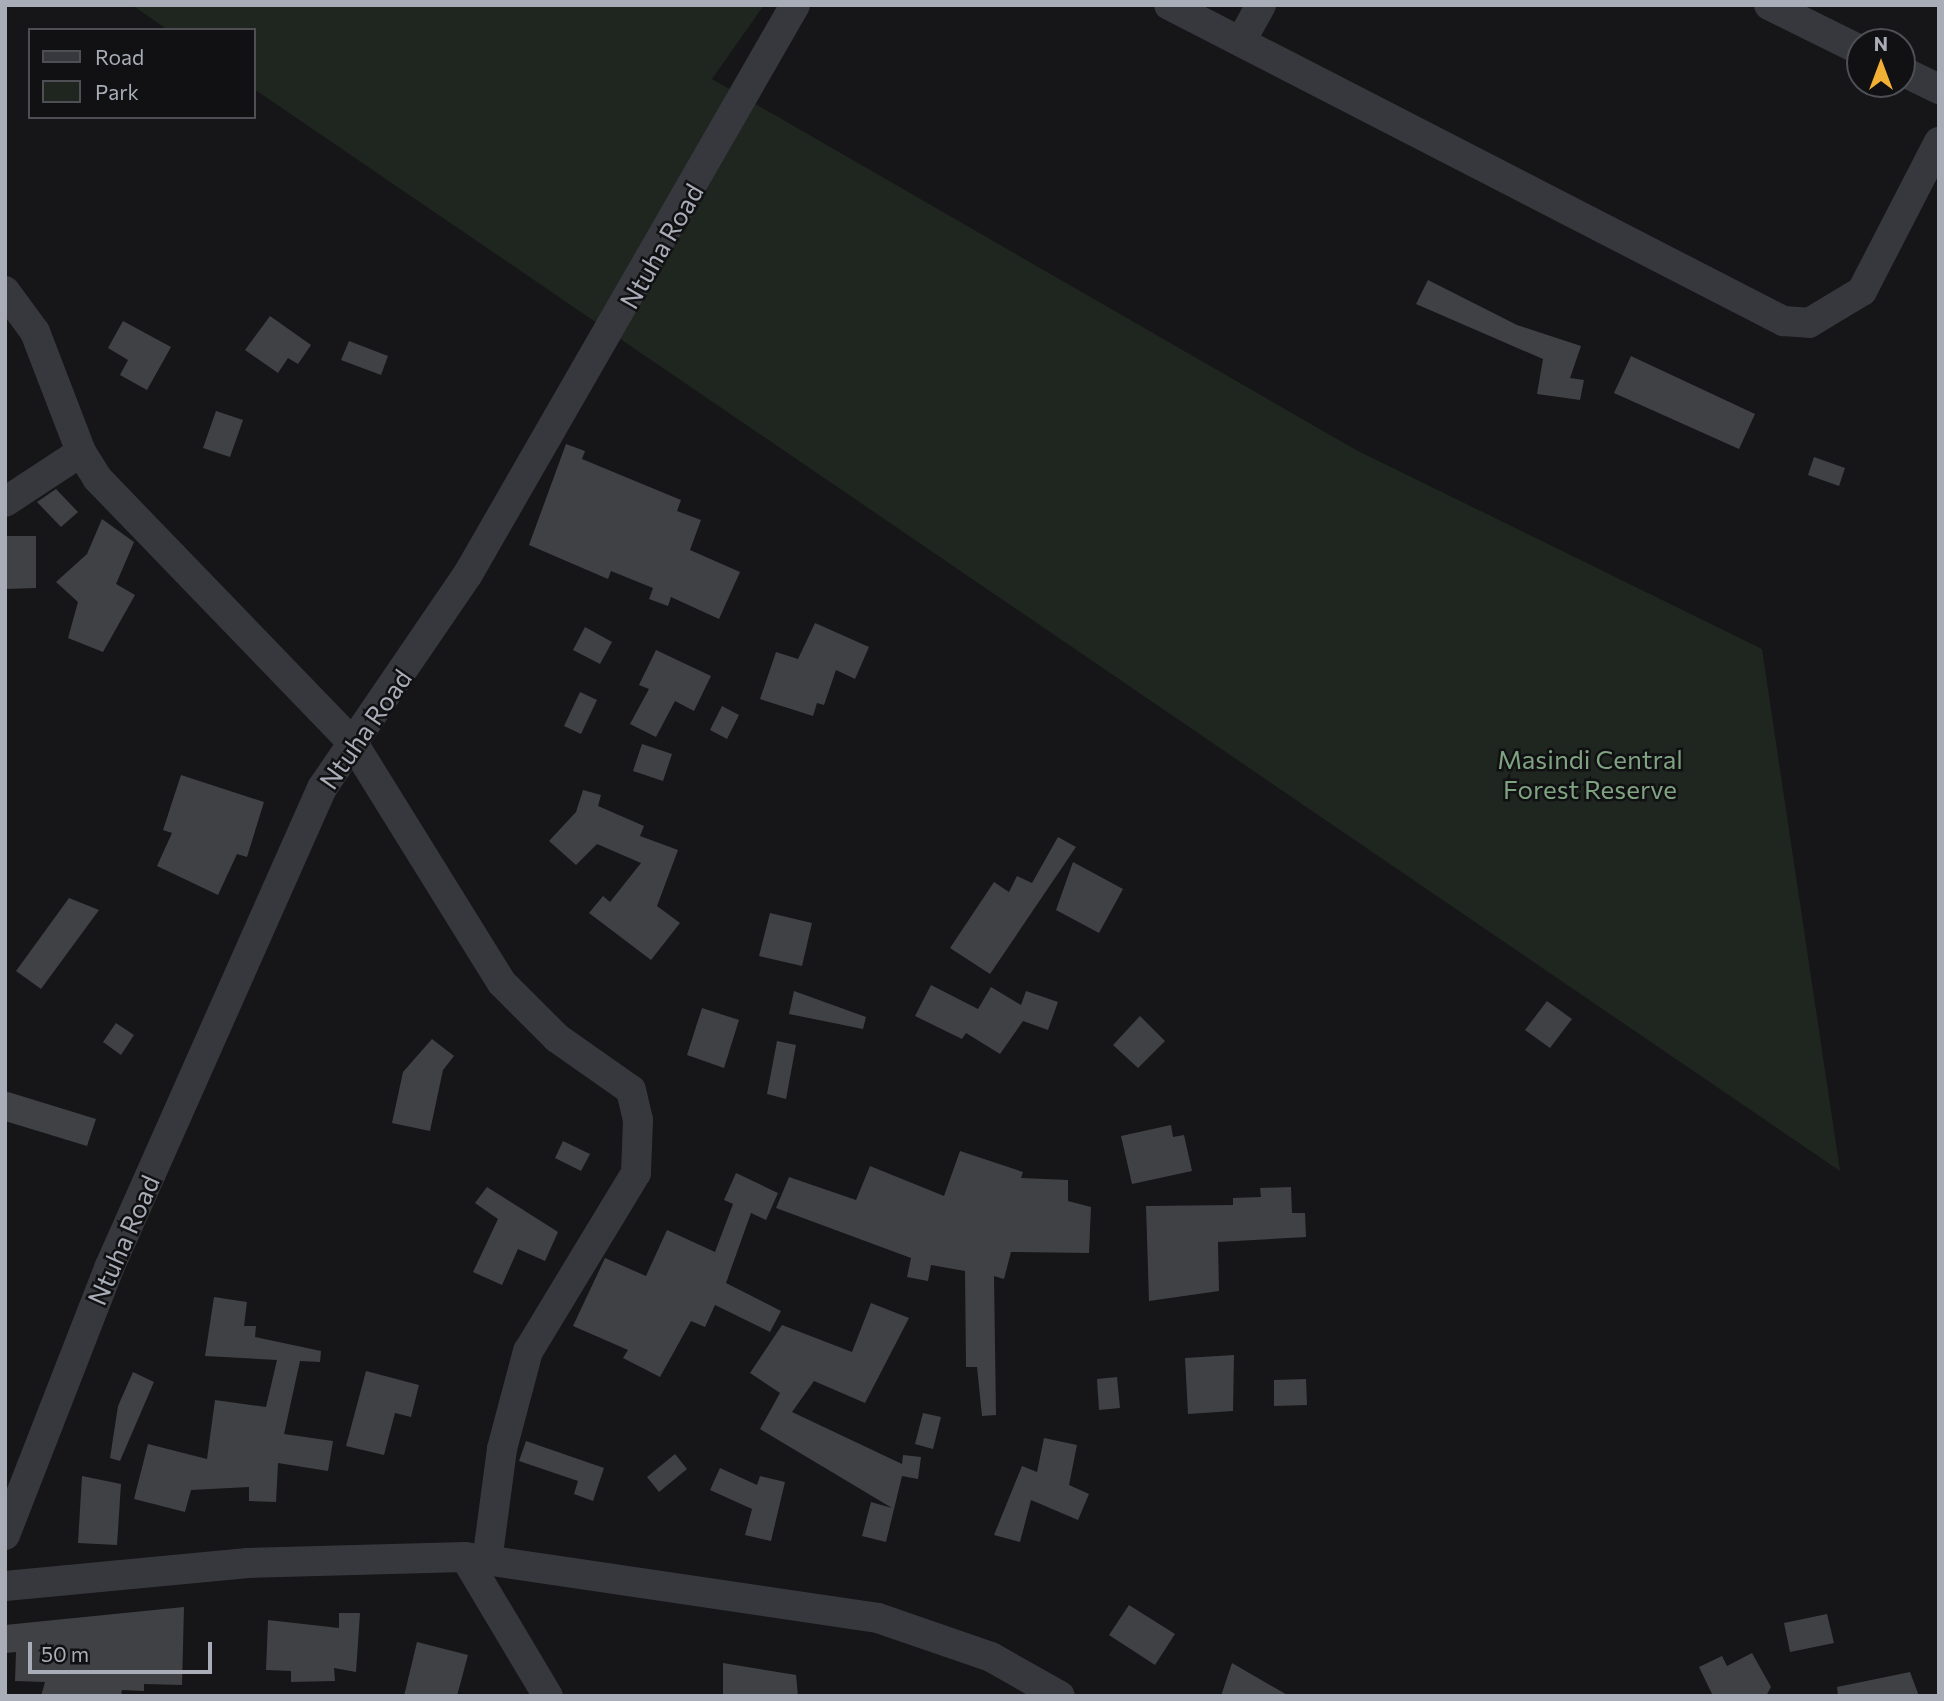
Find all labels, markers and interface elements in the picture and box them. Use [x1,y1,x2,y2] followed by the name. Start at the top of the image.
[28,28,256,119] legend
[1846,28,1916,98] north arrow
[1874,32,1888,55] text: N
[95,44,144,69] text: Road
[95,79,139,104] text: Park
[613,178,709,314] street label: Ntuha Road
[312,663,418,795] street label: Ntuha Road
[1497,743,1683,804] park label: Masindi Central Forest Reserve
[80,1170,166,1310] street label: Ntuha Road
[32,1628,215,1672] scale bar
[41,1641,89,1666] text: 50 m

